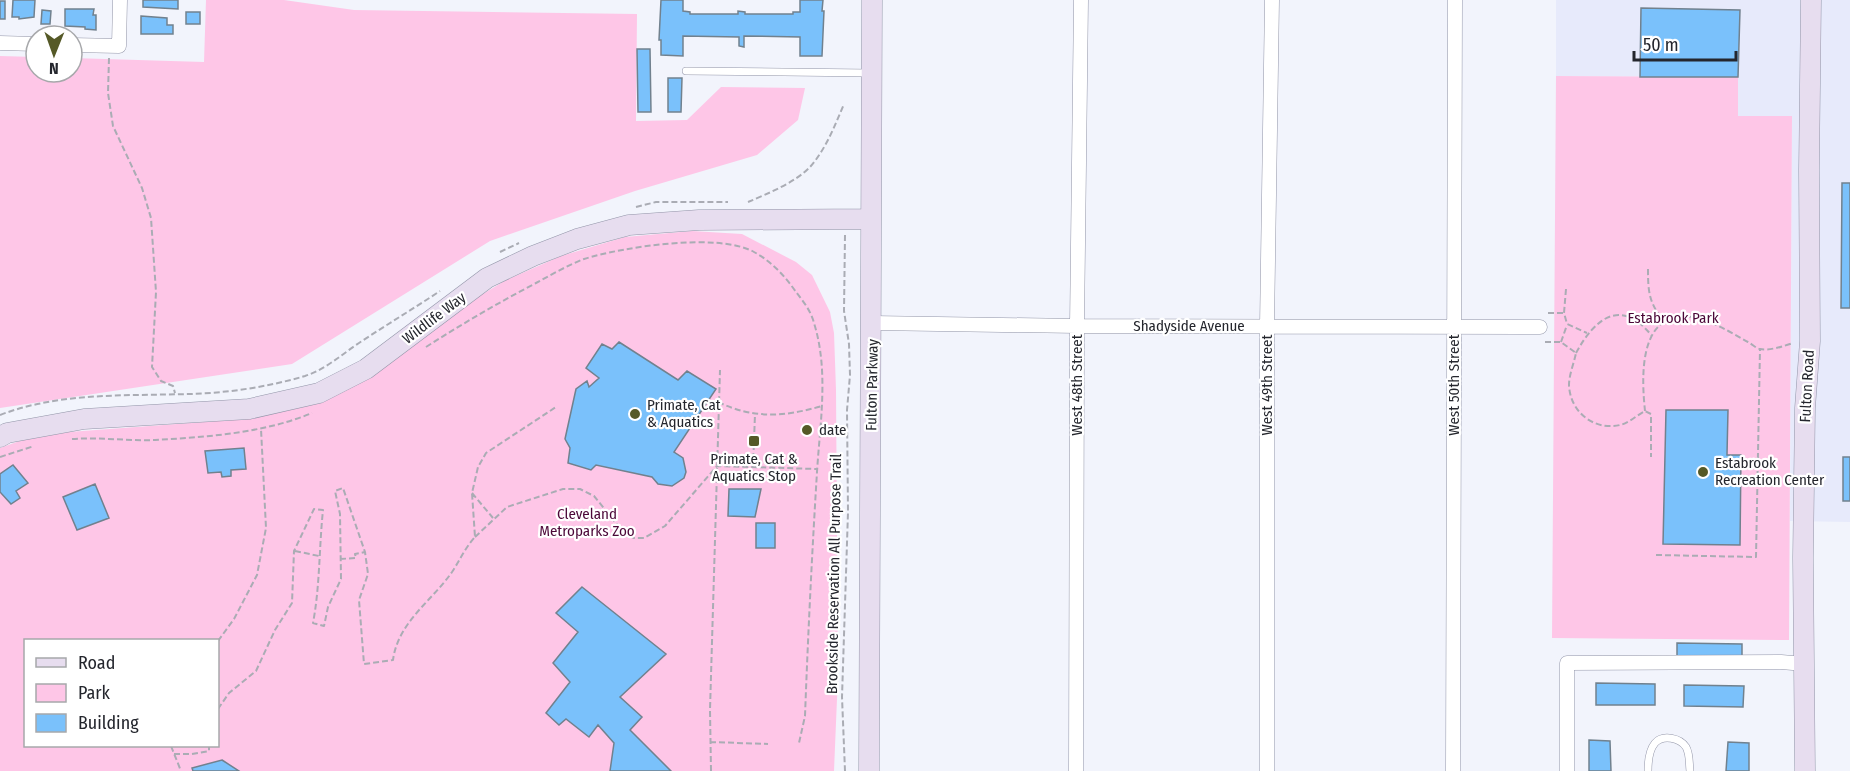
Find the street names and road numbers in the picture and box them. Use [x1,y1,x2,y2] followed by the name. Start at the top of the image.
[399,288,469,348] street label: Wildlife Way
[1133,317,1245,335] street label: Shadyside Avenue
[1068,334,1086,436] street label: West 48th Street
[1258,334,1276,435] street label: West 49th Street
[1445,334,1463,436] street label: West 50th Street
[862,339,882,431] street label: Fulton Parkway
[1796,349,1818,423] street label: Fulton Road
[823,454,845,694] street label: Brookside Reservation All Purpose Trail

